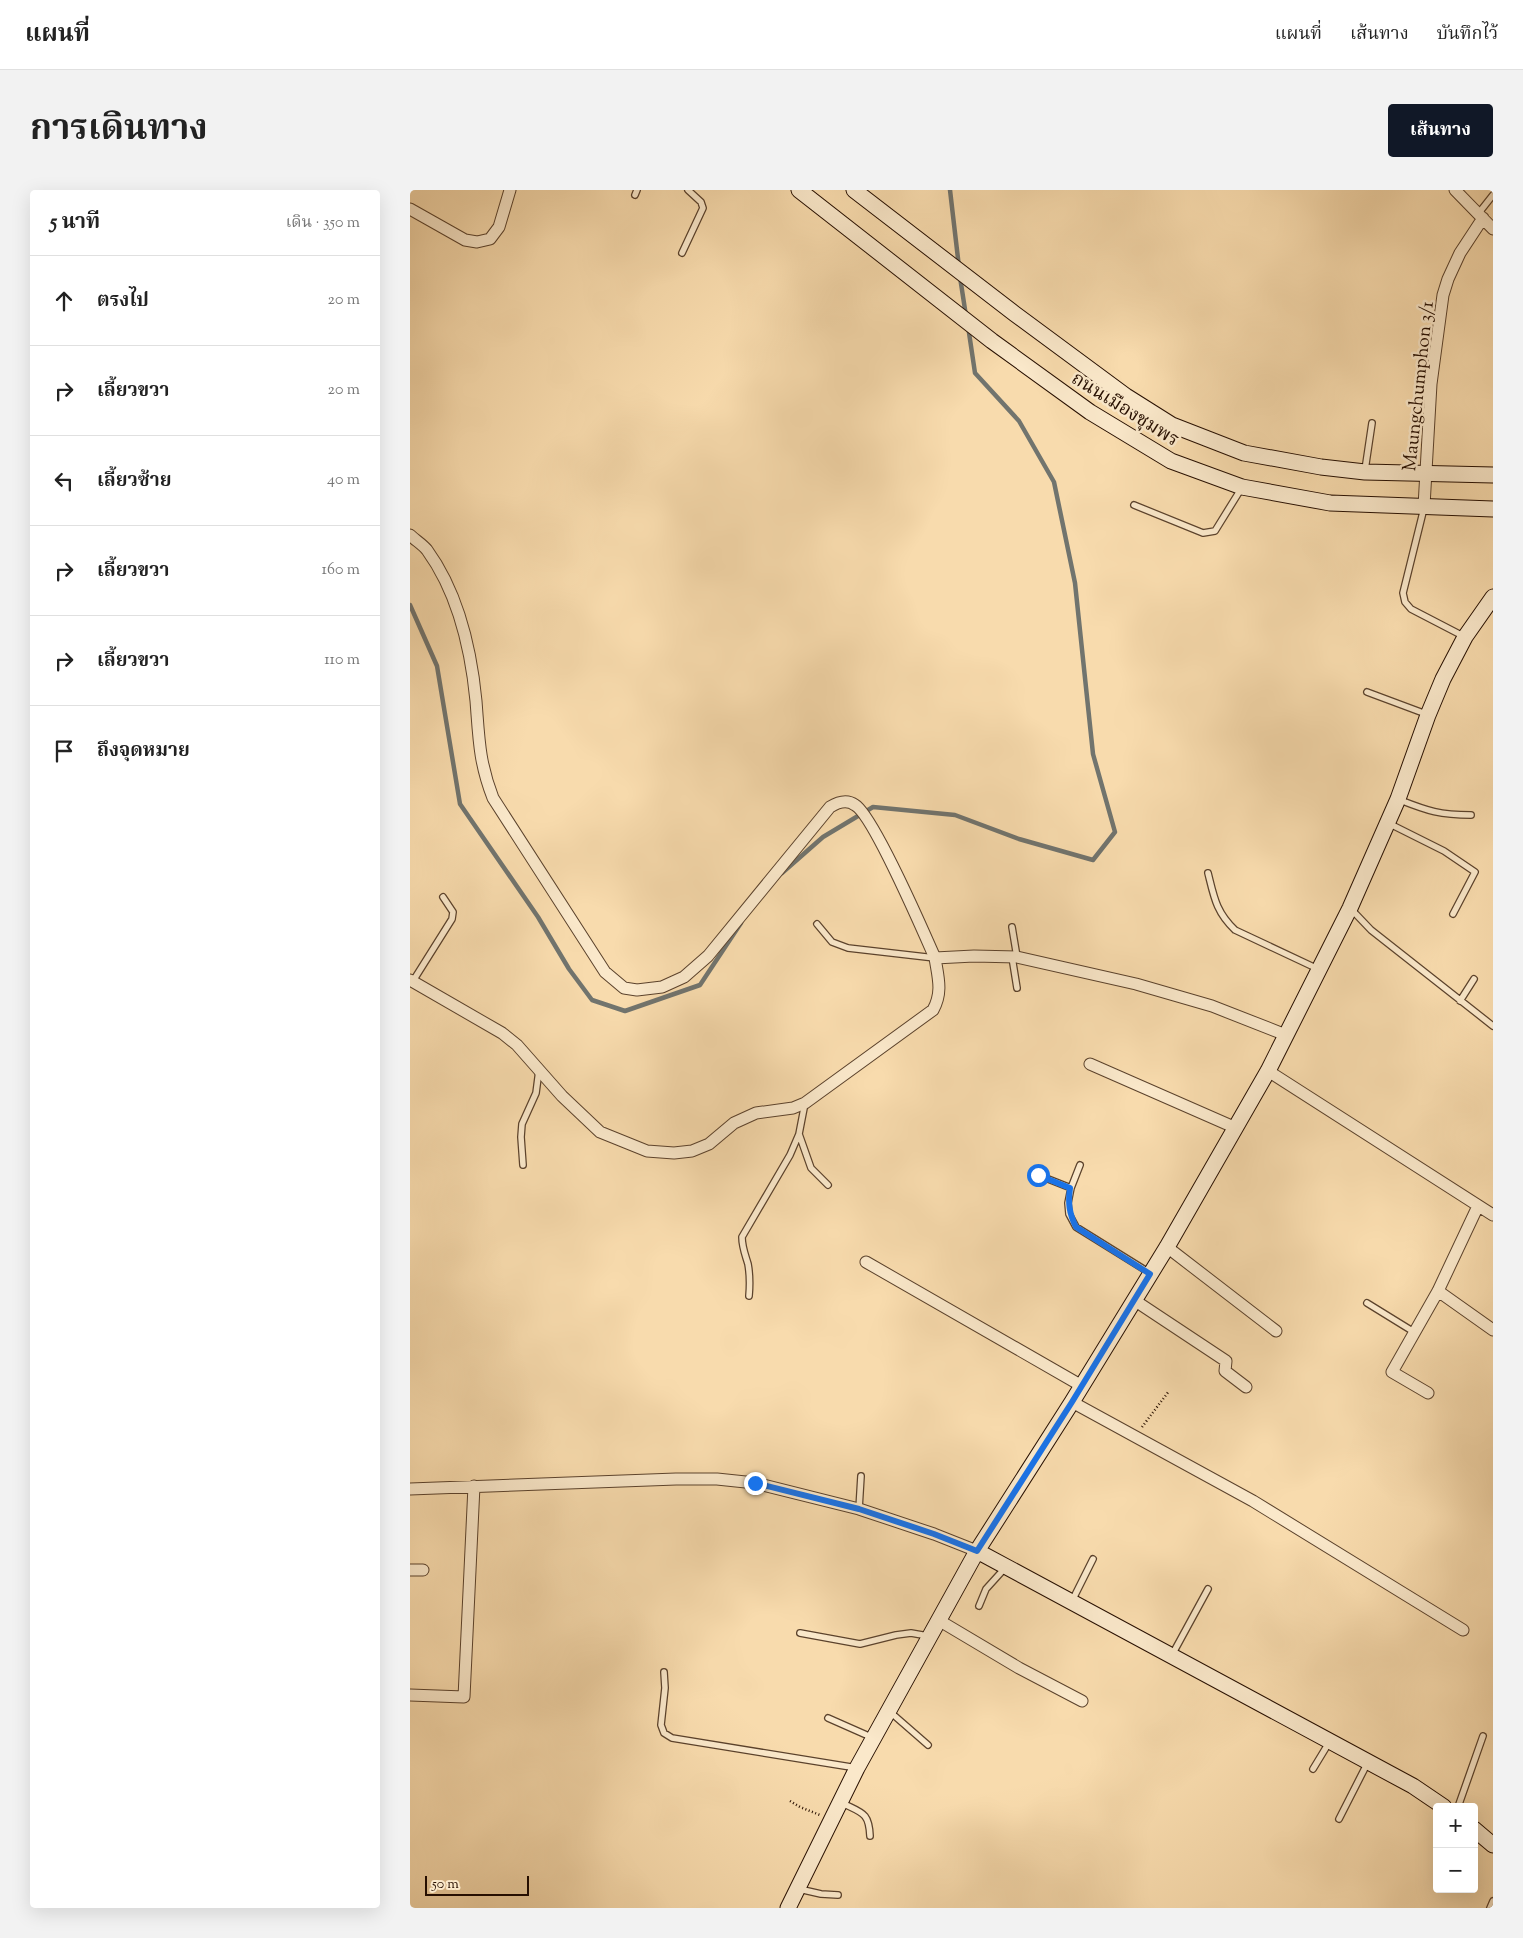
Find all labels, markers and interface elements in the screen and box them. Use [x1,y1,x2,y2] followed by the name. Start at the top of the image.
[25,18,90,52] text: แผนที่
[1275,22,1322,48] text: แผนที่
[1350,22,1409,48] text: เส้นทาง
[1437,22,1498,48] text: บันทึกไว้
[1388,104,1493,157] button: เส้นทาง
[30,105,208,156] text: การเดินทาง
[50,208,100,238] text: 5 นาที
[286,212,360,235] text: เดิน · 350 m
[50,287,78,315] icon: ahead
[97,288,149,315] text: ตรงไป
[327,289,360,312] text: 20 m
[1397,299,1442,473] street label: Maungchumphon 3/1
[1065,366,1184,454] street label: ถนนเมืองชุมพร
[50,377,78,405] icon: right
[97,378,169,405] text: เลี้ยวขวา
[327,379,360,402] text: 20 m
[50,467,78,495] icon: left
[97,468,171,495] text: เลี้ยวซ้าย
[327,469,360,492] text: 40 m
[50,557,78,585] icon: right
[97,558,169,585] text: เลี้ยวขวา
[322,559,360,582] text: 160 m
[50,647,78,675] icon: right
[97,648,169,675] text: เลี้ยวขวา
[324,649,360,672] text: 110 m
[50,737,78,765] icon: arrive
[97,738,190,765] text: ถึงจุดหมาย
[1027,1164,1050,1187] route start
[744,1472,767,1495] route end
[1433,1803,1478,1893] map controls
[1433,1803,1478,1848] button: +
[1433,1848,1478,1893] button: −
[425,1873,529,1896] scale bar
[432,1875,459,1895] text: 50 m

